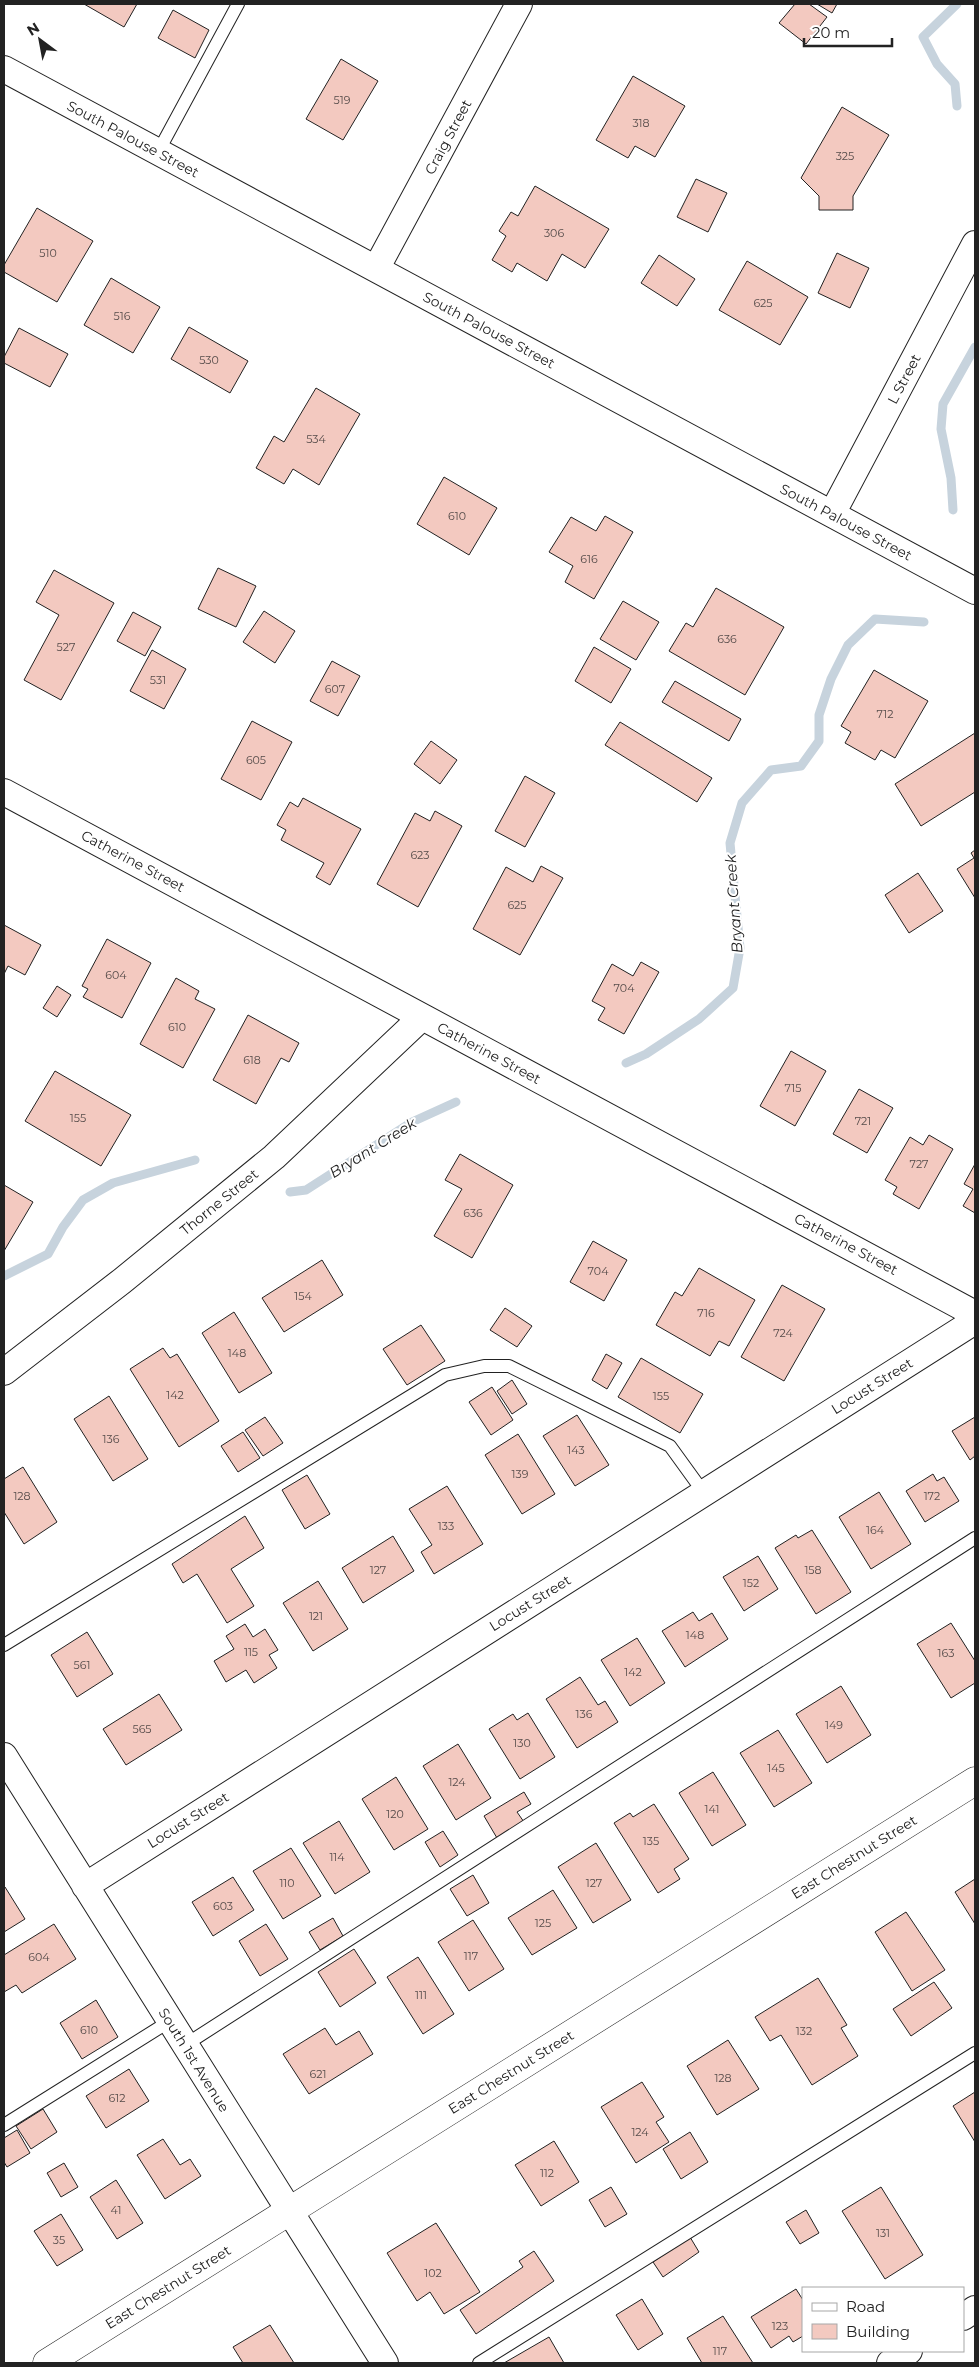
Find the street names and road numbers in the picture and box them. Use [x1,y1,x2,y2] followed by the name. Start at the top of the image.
[421,96,475,178] street label: Craig Street
[64,97,202,182] street label: South Palouse Street
[420,288,558,373] street label: South Palouse Street
[883,351,925,407] street label: L Street
[777,480,915,565] street label: South Palouse Street
[78,826,188,896] street label: Catherine Street
[434,1018,544,1088] street label: Catherine Street
[176,1165,262,1239] street label: Thorne Street
[791,1209,901,1279] street label: Catherine Street
[828,1354,916,1418] street label: Locust Street
[486,1571,574,1635] street label: Locust Street
[144,1788,232,1852] street label: Locust Street
[788,1811,920,1903] street label: East Chestnut Street
[155,2004,233,2116] street label: South 1st Avenue
[445,2026,577,2118] street label: East Chestnut Street
[102,2241,234,2333] street label: East Chestnut Street

